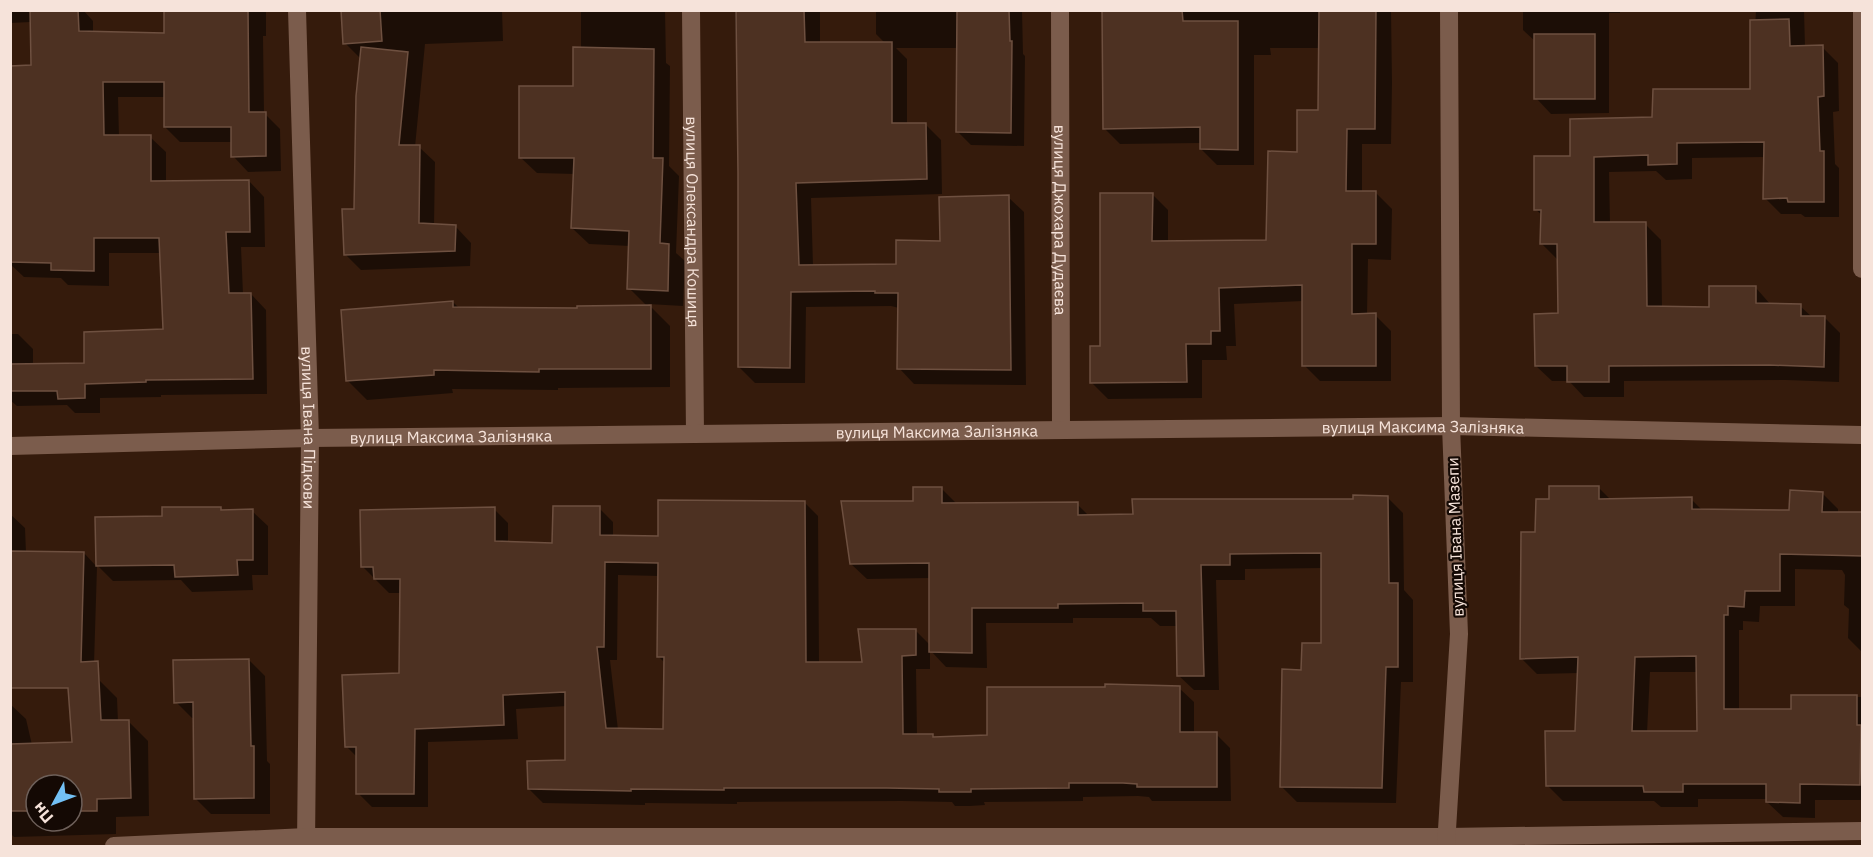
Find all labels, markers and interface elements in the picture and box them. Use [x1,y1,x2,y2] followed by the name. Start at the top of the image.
[682,116,704,328] street label: вулиця Олександра Кошиця
[1050,125,1071,316] street label: вулиця Джохара Дудаєва
[297,346,320,509] street label: вулиця Івана Підкови
[1321,416,1525,438] street label: вулиця Максима Залізняка
[836,420,1039,442] street label: вулиця Максима Залізняка
[350,425,553,448] street label: вулиця Максима Залізняка
[1442,457,1468,617] street label: вулиця Івана Мазепи
[24,773,84,833] north arrow
[28,798,57,827] text: Пн

